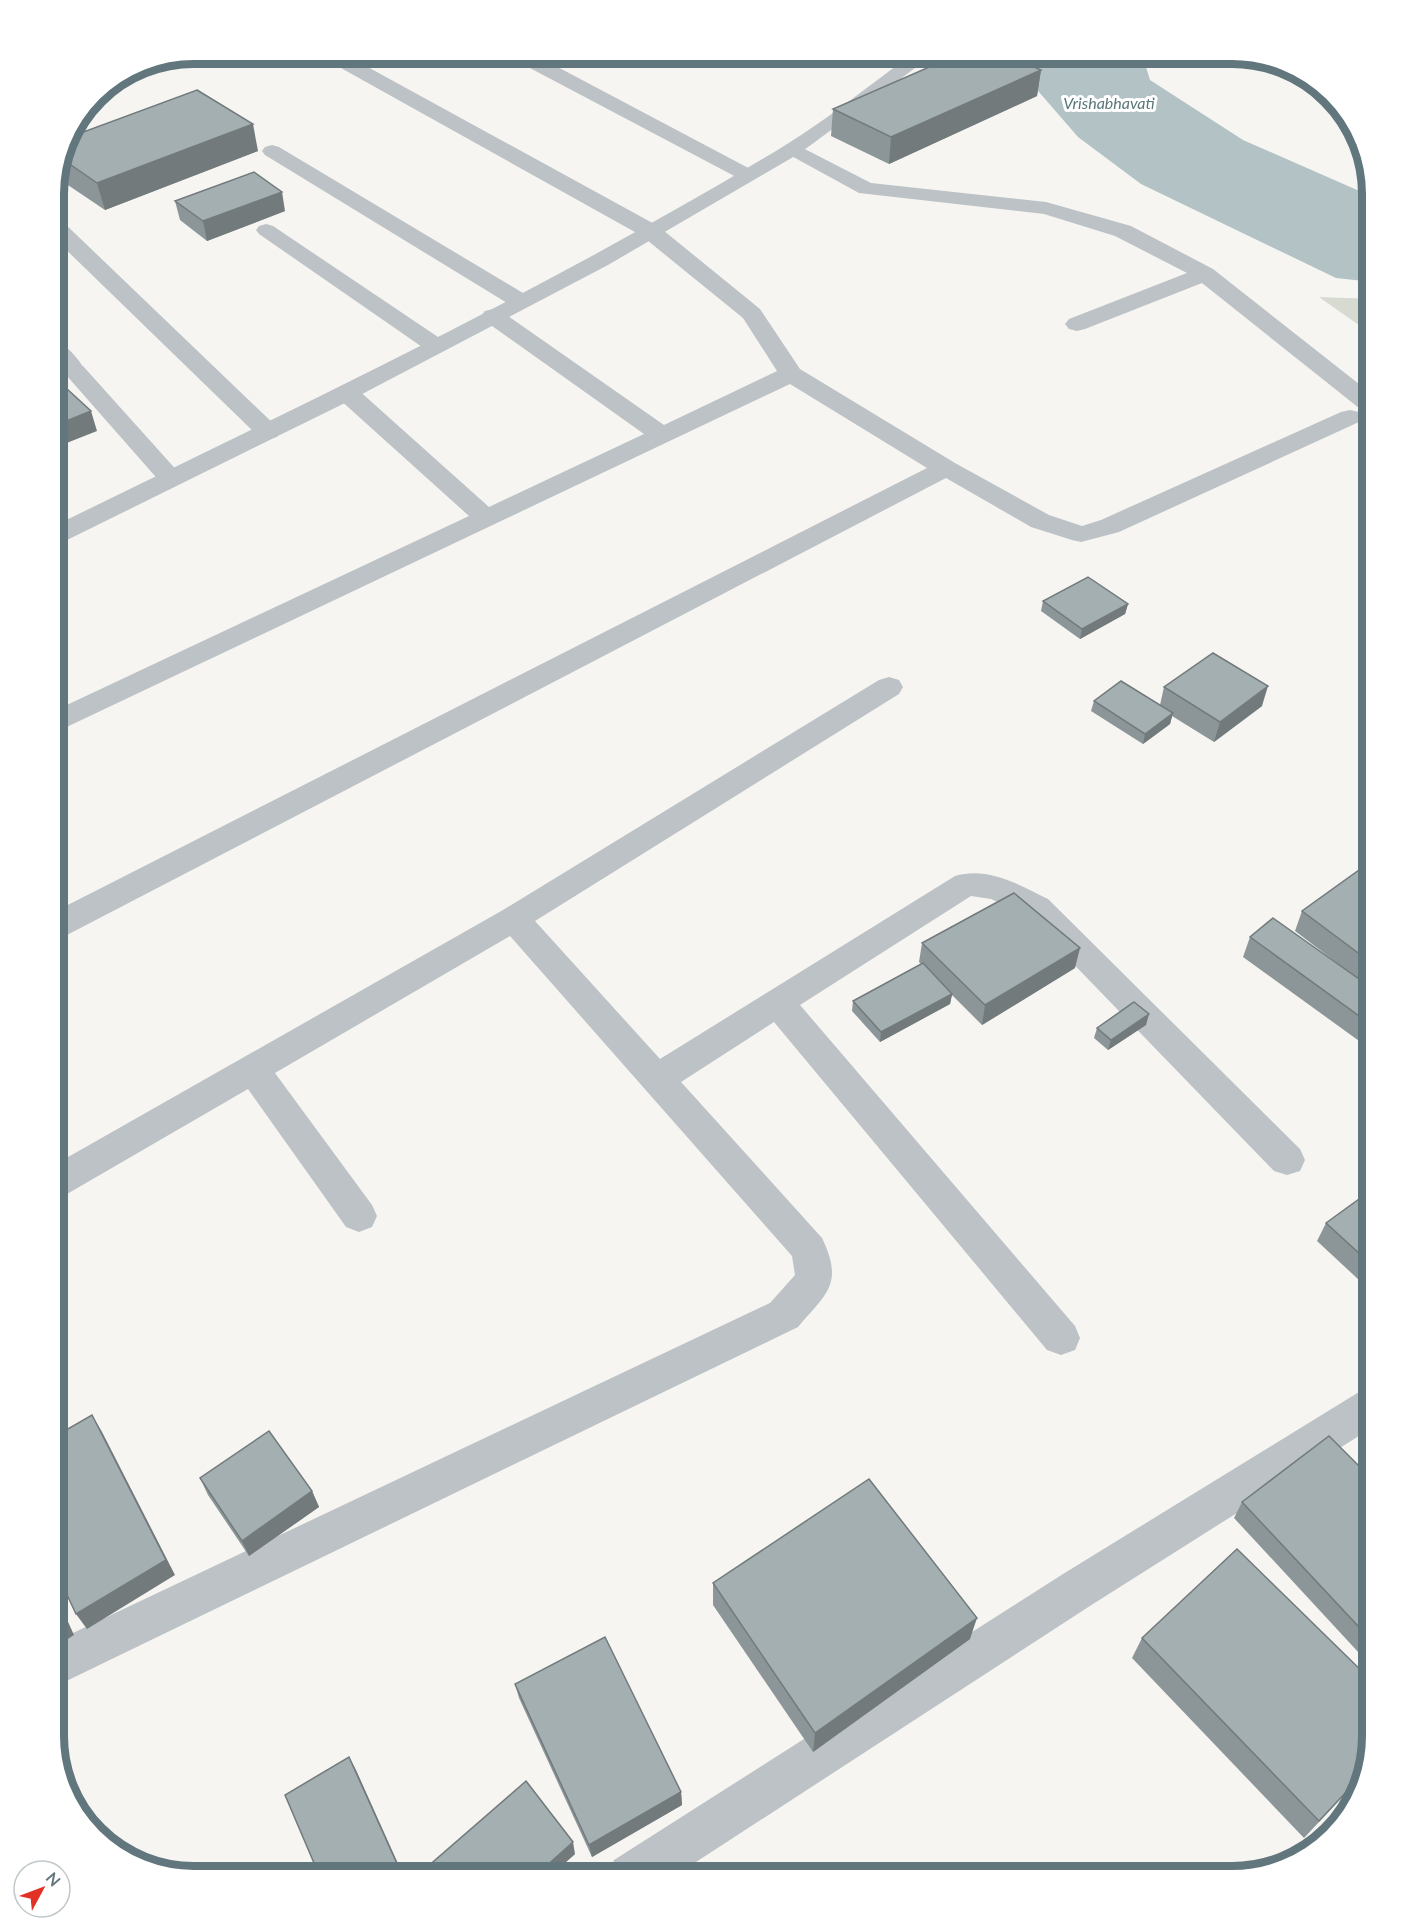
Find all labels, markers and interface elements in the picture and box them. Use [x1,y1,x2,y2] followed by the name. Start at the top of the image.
[1063,93,1155,112] water label: Vrishabhavati
[12,1859,72,1919] north arrow
[42,1868,65,1890] text: N

